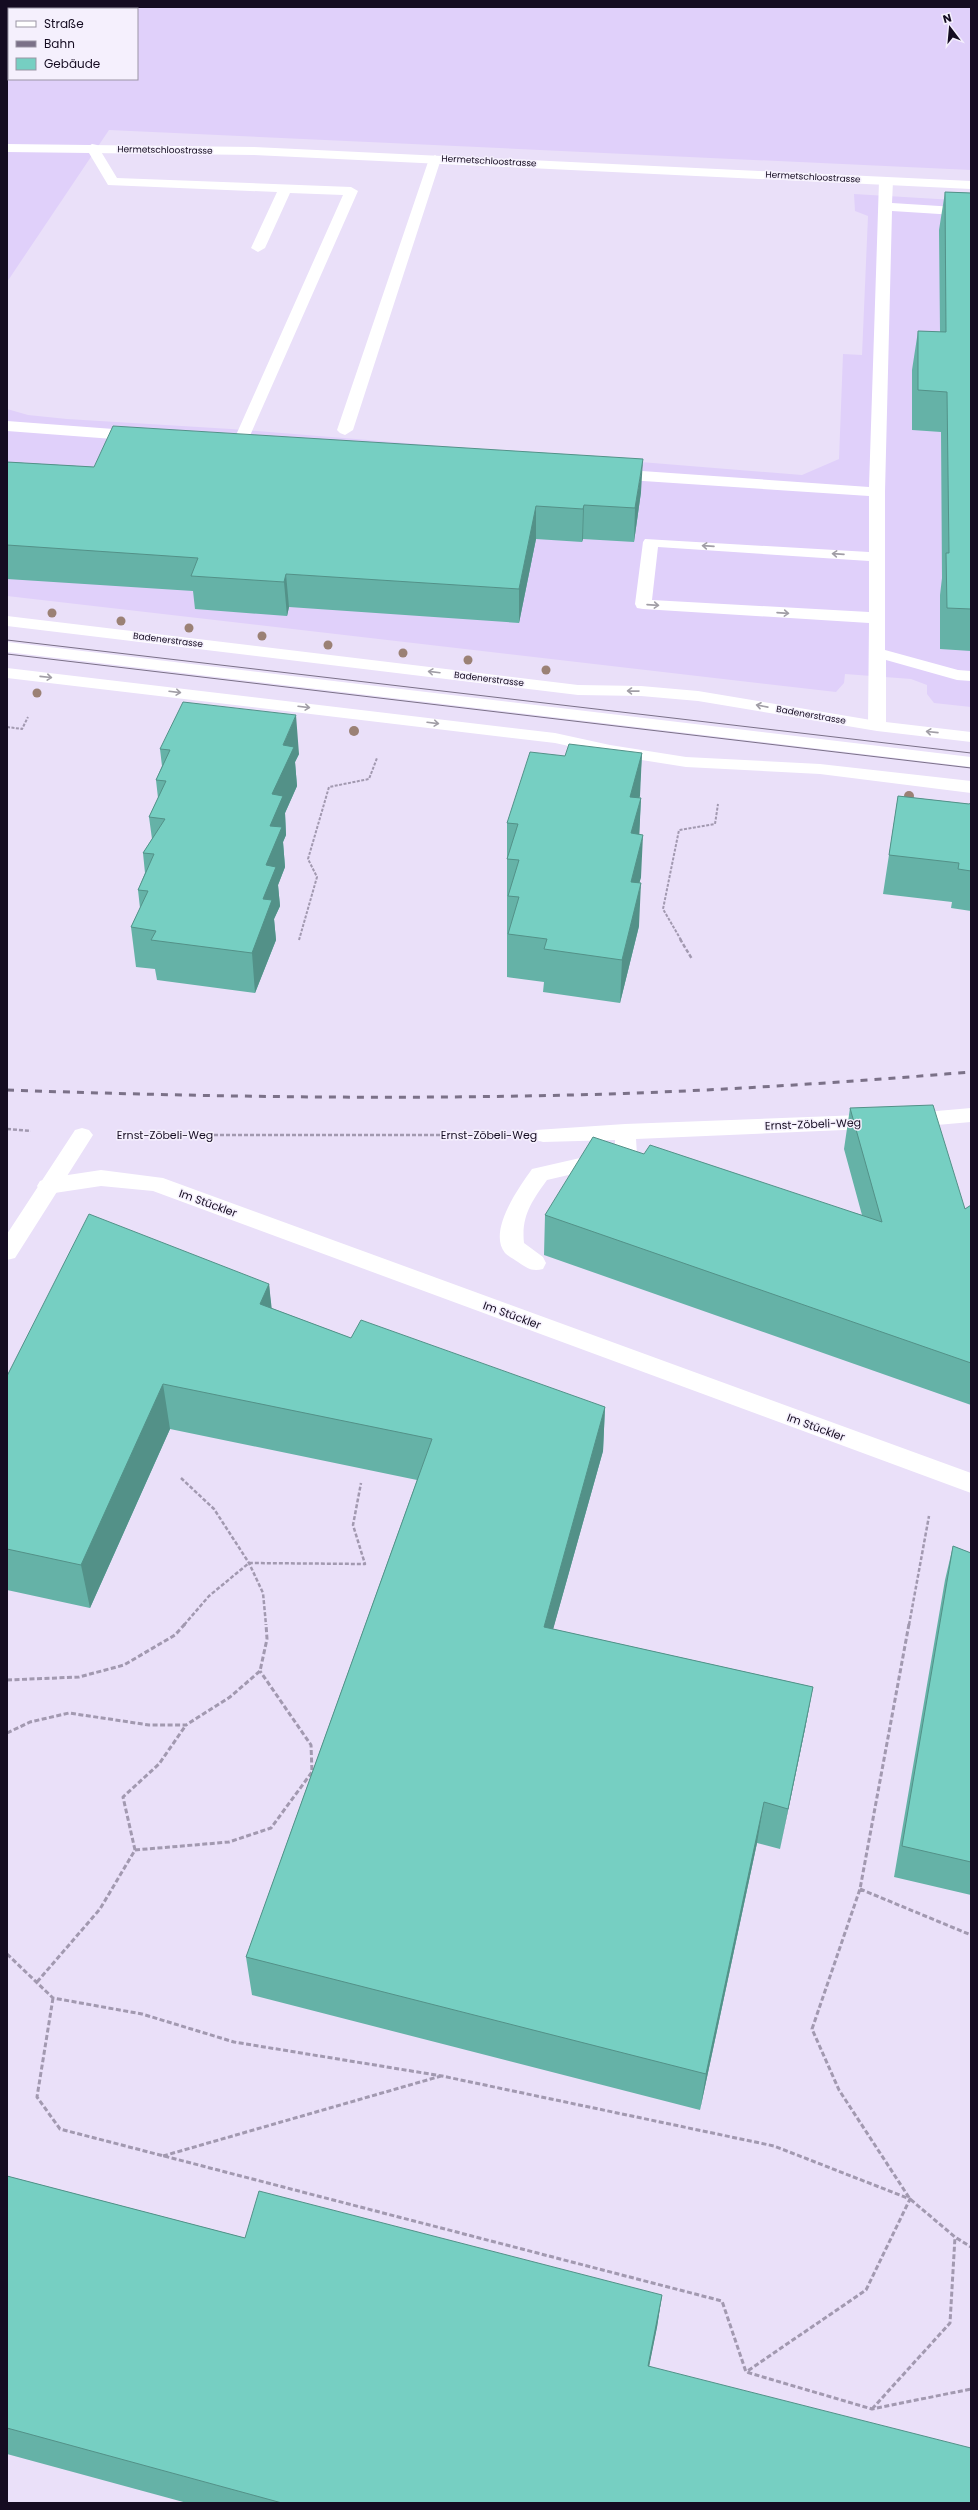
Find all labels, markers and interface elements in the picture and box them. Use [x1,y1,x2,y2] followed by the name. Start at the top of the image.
[8,8,138,80] legend
[930,8,970,48] north arrow
[941,10,953,27] text: N
[44,15,84,32] text: Straße
[44,35,75,52] text: Bahn
[44,55,100,72] text: Gebäude
[117,143,213,157] street label: Hermetschloostrasse
[441,153,537,170] street label: Hermetschloostrasse
[765,169,861,186] street label: Hermetschloostrasse
[702,542,715,550] one-way arrow
[832,551,845,558] one-way arrow
[646,601,659,608] one-way arrow
[776,609,789,616] one-way arrow
[132,630,204,650] street label: Badenerstrasse
[428,669,441,676] one-way arrow
[453,669,525,689] street label: Badenerstrasse
[39,673,52,681] one-way arrow
[627,687,640,695] one-way arrow
[168,688,181,695] one-way arrow
[756,701,769,709] one-way arrow
[297,703,310,711] one-way arrow
[775,703,847,727] street label: Badenerstrasse
[426,719,439,727] one-way arrow
[926,729,939,736] one-way arrow
[765,1114,861,1134] street label: Ernst-Zöbeli-Weg
[117,1127,213,1143] street label: Ernst-Zöbeli-Weg
[441,1127,537,1143] street label: Ernst-Zöbeli-Weg
[177,1185,239,1221] street label: Im Stückler
[481,1297,543,1333] street label: Im Stückler
[785,1409,847,1445] street label: Im Stückler

